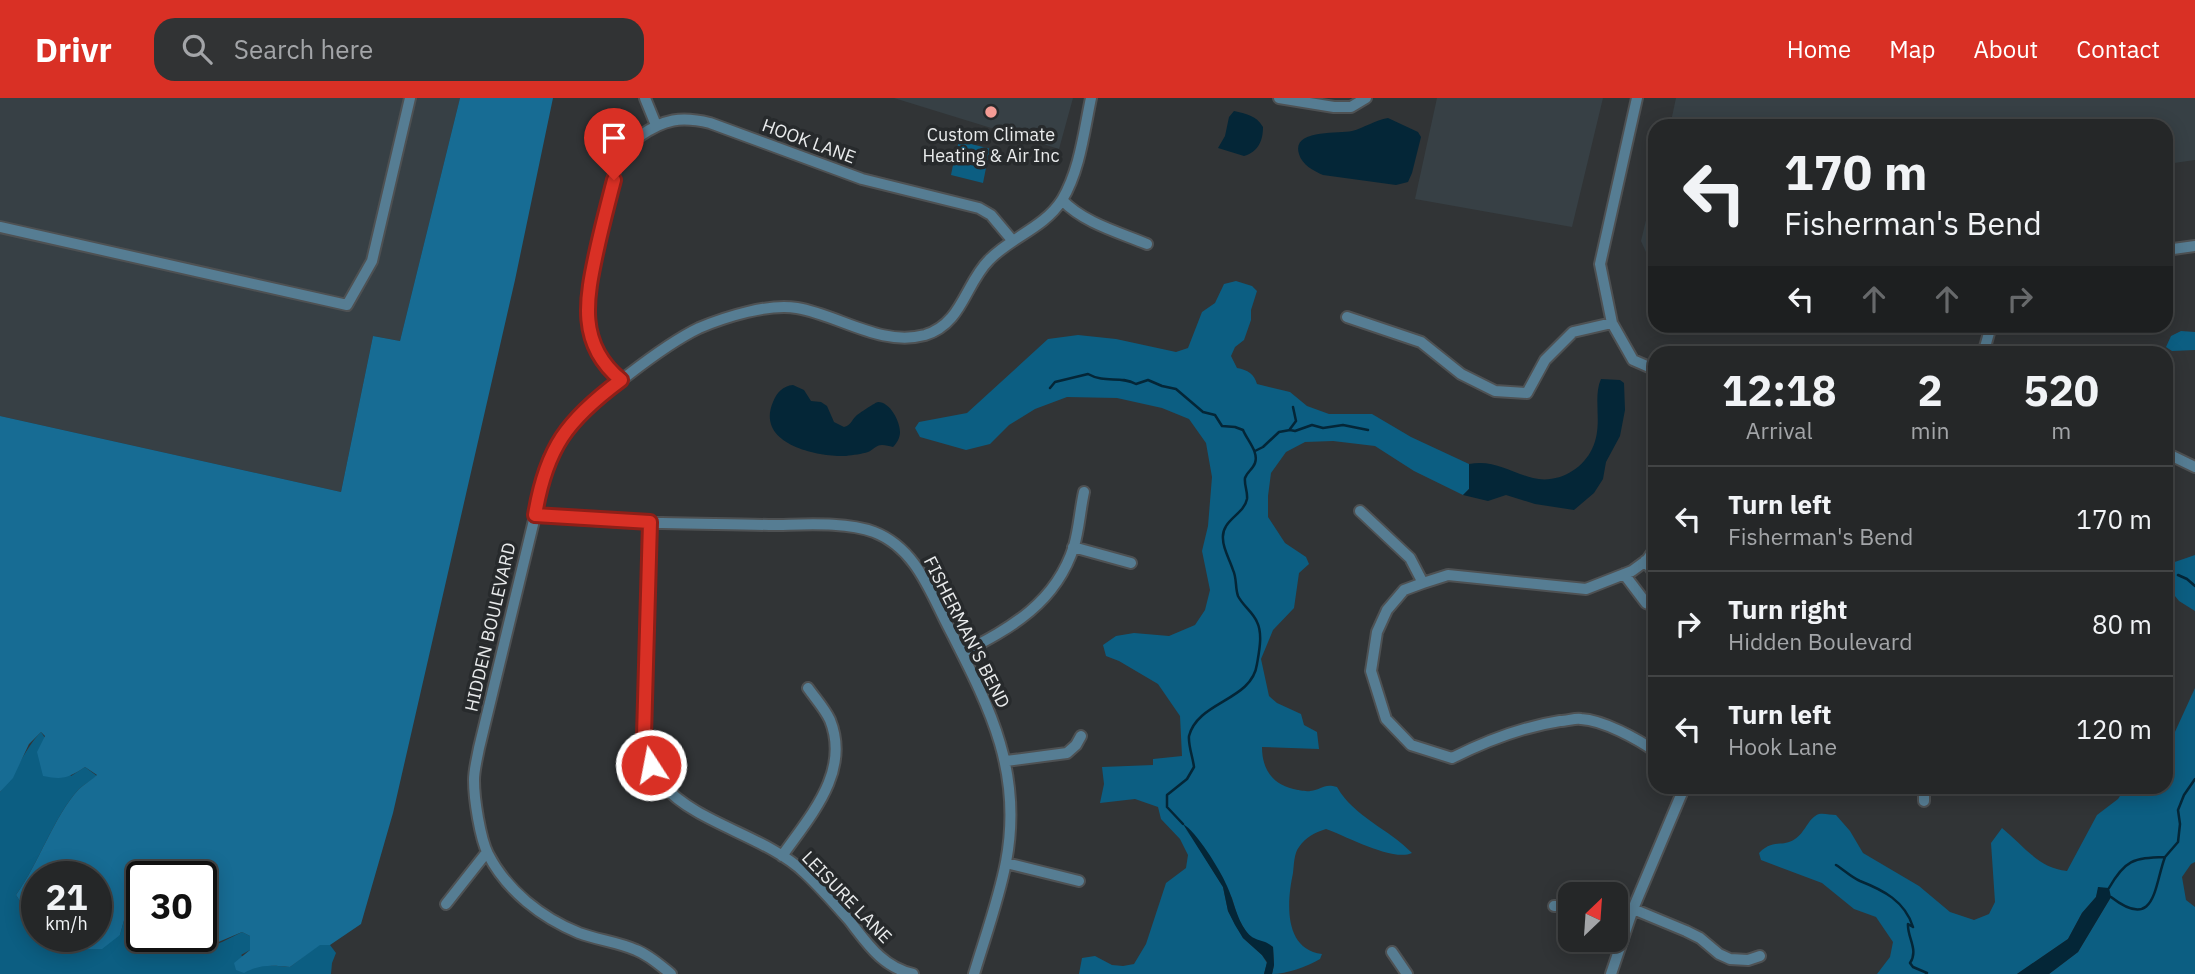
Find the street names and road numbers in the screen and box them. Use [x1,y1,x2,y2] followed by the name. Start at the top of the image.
[759,113,859,169] street label: HOOK LANE
[459,540,521,714] street label: HIDDEN BOULEVARD
[919,552,1015,712] street label: FISHERMAN'S BEND
[797,846,897,948] street label: LEISURE LANE

